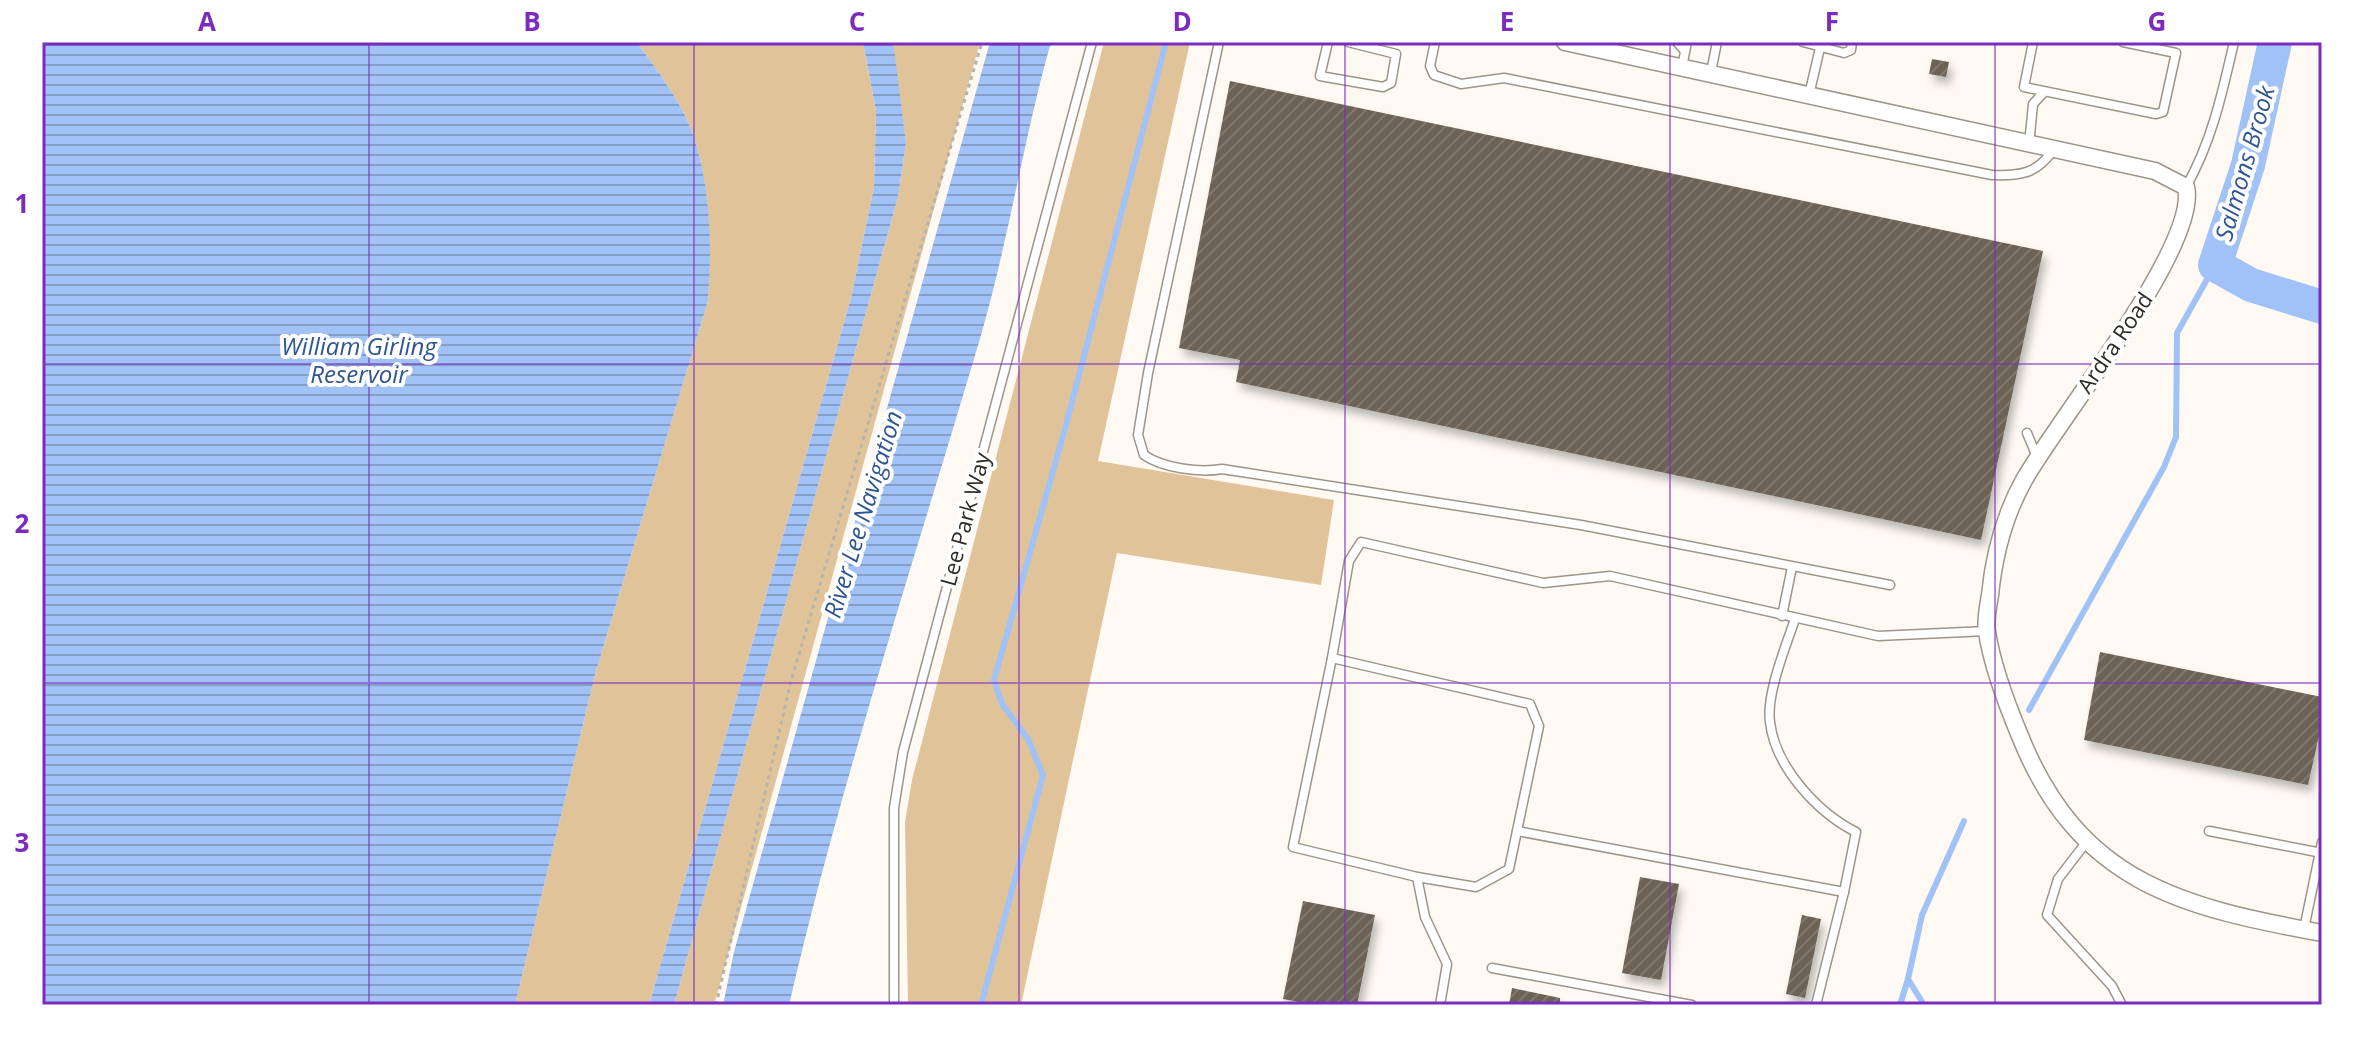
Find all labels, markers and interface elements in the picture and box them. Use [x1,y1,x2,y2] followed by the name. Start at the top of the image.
[198,3,216,39] text: A
[523,3,541,39] text: B
[849,3,865,39] text: C
[1172,3,1192,39] text: D
[1500,3,1514,39] text: E
[1825,3,1839,39] text: F
[2148,3,2166,39] text: G
[2206,81,2282,244] water label: Salmons Brook
[15,185,29,221] text: 1
[2069,286,2159,398] street label: Ardra Road
[281,329,438,390] water label: William Girling Reservoir
[815,406,909,622] water label: River Lee Navigation
[932,448,996,589] street label: Lee Park Way
[15,505,30,541] text: 2
[15,824,29,860] text: 3

